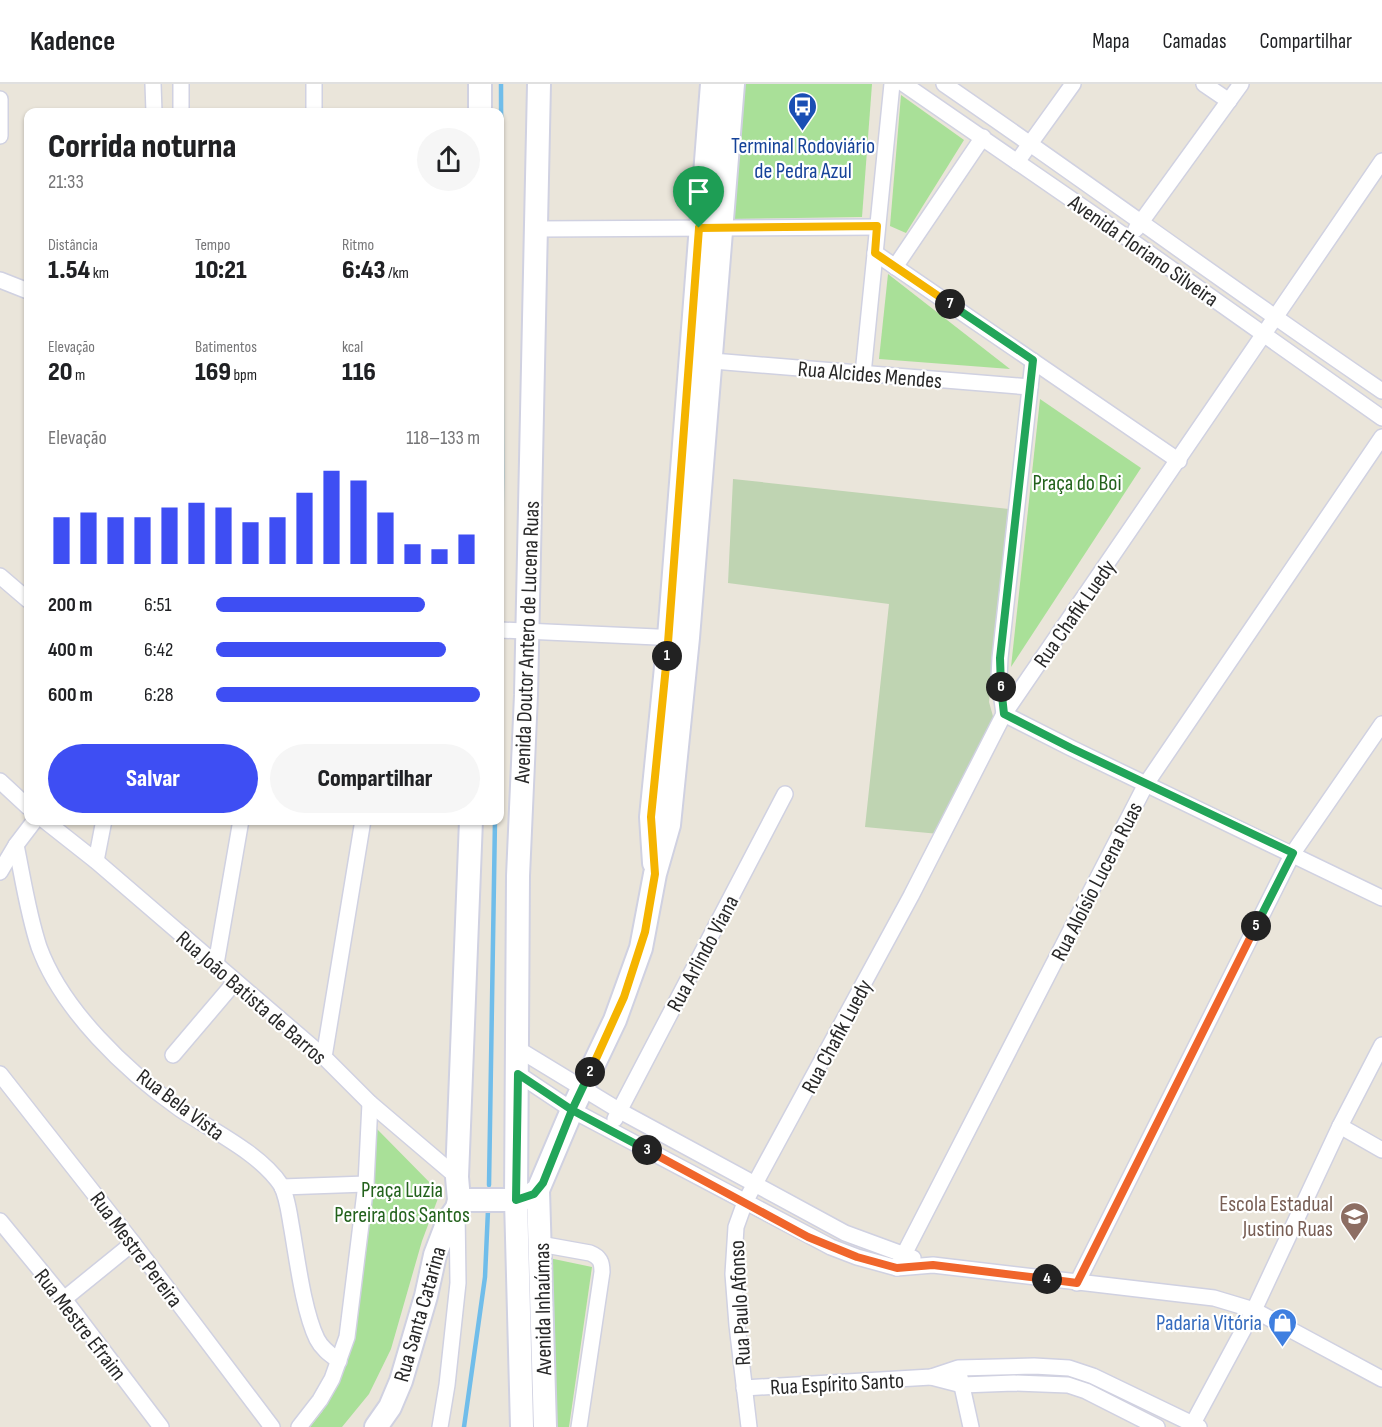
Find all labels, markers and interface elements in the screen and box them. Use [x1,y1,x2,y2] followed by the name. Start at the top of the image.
[30,25,115,58] text: Kadence
[1092,29,1130,54] text: Mapa
[1163,29,1226,54] text: Camadas
[1259,29,1352,54] text: Compartilhar
[787,90,819,132] bus stop icon: Terminal Rodoviário de Pedra Azul
[48,127,236,167] text: Corrida noturna
[417,128,480,191] button: share
[731,133,875,185] place label: Terminal Rodoviário de Pedra Azul
[673,166,724,228] pin
[48,170,84,194] text: 21:33
[682,175,715,208] icon: arrive
[1062,189,1223,313] street label: Avenida Floriano Silveira
[48,236,98,255] text: Distância
[195,236,230,255] text: Tempo
[342,236,374,255] text: Ritmo
[48,255,90,286] text: 1.54
[195,255,247,286] text: 10:21
[342,255,386,286] text: 6:43
[90,264,109,283] text: km
[386,264,409,283] text: /km
[935,289,965,319] pin: 7
[947,294,953,313] text: 7
[48,338,95,357] text: Elevação
[195,338,257,357] text: Batimentos
[342,338,363,357] text: kcal
[797,356,943,395] street label: Rua Alcides Mendes
[48,357,72,388] text: 20
[195,357,231,388] text: 169
[342,357,376,388] text: 116
[72,366,85,385] text: m
[231,366,257,385] text: bpm
[48,426,107,450] text: Elevação
[406,426,480,450] text: 118–133 m
[1032,470,1122,497] park label: Praça do Boi
[509,500,546,785] street label: Avenida Doutor Antero de Lucena Ruas
[1028,554,1122,673] street label: Rua Chafik Luedy
[48,593,92,617] text: 200 m
[144,593,172,617] text: 6:51
[48,638,93,662] text: 400 m
[144,638,173,662] text: 6:42
[652,641,682,671] pin: 1
[664,646,670,665] text: 1
[986,672,1016,702] pin: 6
[997,677,1005,696] text: 6
[48,683,93,707] text: 600 m
[144,683,174,707] text: 6:28
[48,744,258,813] button: Salvar
[270,744,480,813] button: Compartilhar
[1046,798,1149,966] street label: Rua Aloísio Lucena Ruas
[661,891,745,1016] street label: Rua Arlindo Viana
[1241,911,1271,941] pin: 5
[1252,916,1260,935] text: 5
[170,925,332,1071] street label: Rua João Batista de Barros
[796,975,879,1098] street label: Rua Chafik Luedy
[575,1057,605,1087] pin: 2
[586,1062,594,1081] text: 2
[131,1063,229,1147] street label: Rua Bela Vista
[632,1135,662,1165] pin: 3
[643,1140,651,1159] text: 3
[334,1177,470,1229] park label: Praça Luzia Pereira dos Santos
[84,1187,188,1313] street label: Rua Mestre Pereira
[1219,1191,1333,1243] place label: Escola Estadual Justino Ruas
[1338,1200,1370,1242] school or university icon: Escola Estadual Justino Ruas
[724,1239,757,1366] street label: Rua Paulo Afonso
[529,1242,558,1376] street label: Avenida Inhaúmas
[388,1244,453,1385] street label: Rua Santa Catarina
[28,1264,132,1386] street label: Rua Mestre Efraim
[1032,1264,1062,1294] pin: 4
[1043,1269,1051,1288] text: 4
[1267,1306,1299,1348] shop icon: Padaria Vitória
[1156,1310,1262,1337] place label: Padaria Vitória
[769,1368,905,1401] street label: Rua Espírito Santo

